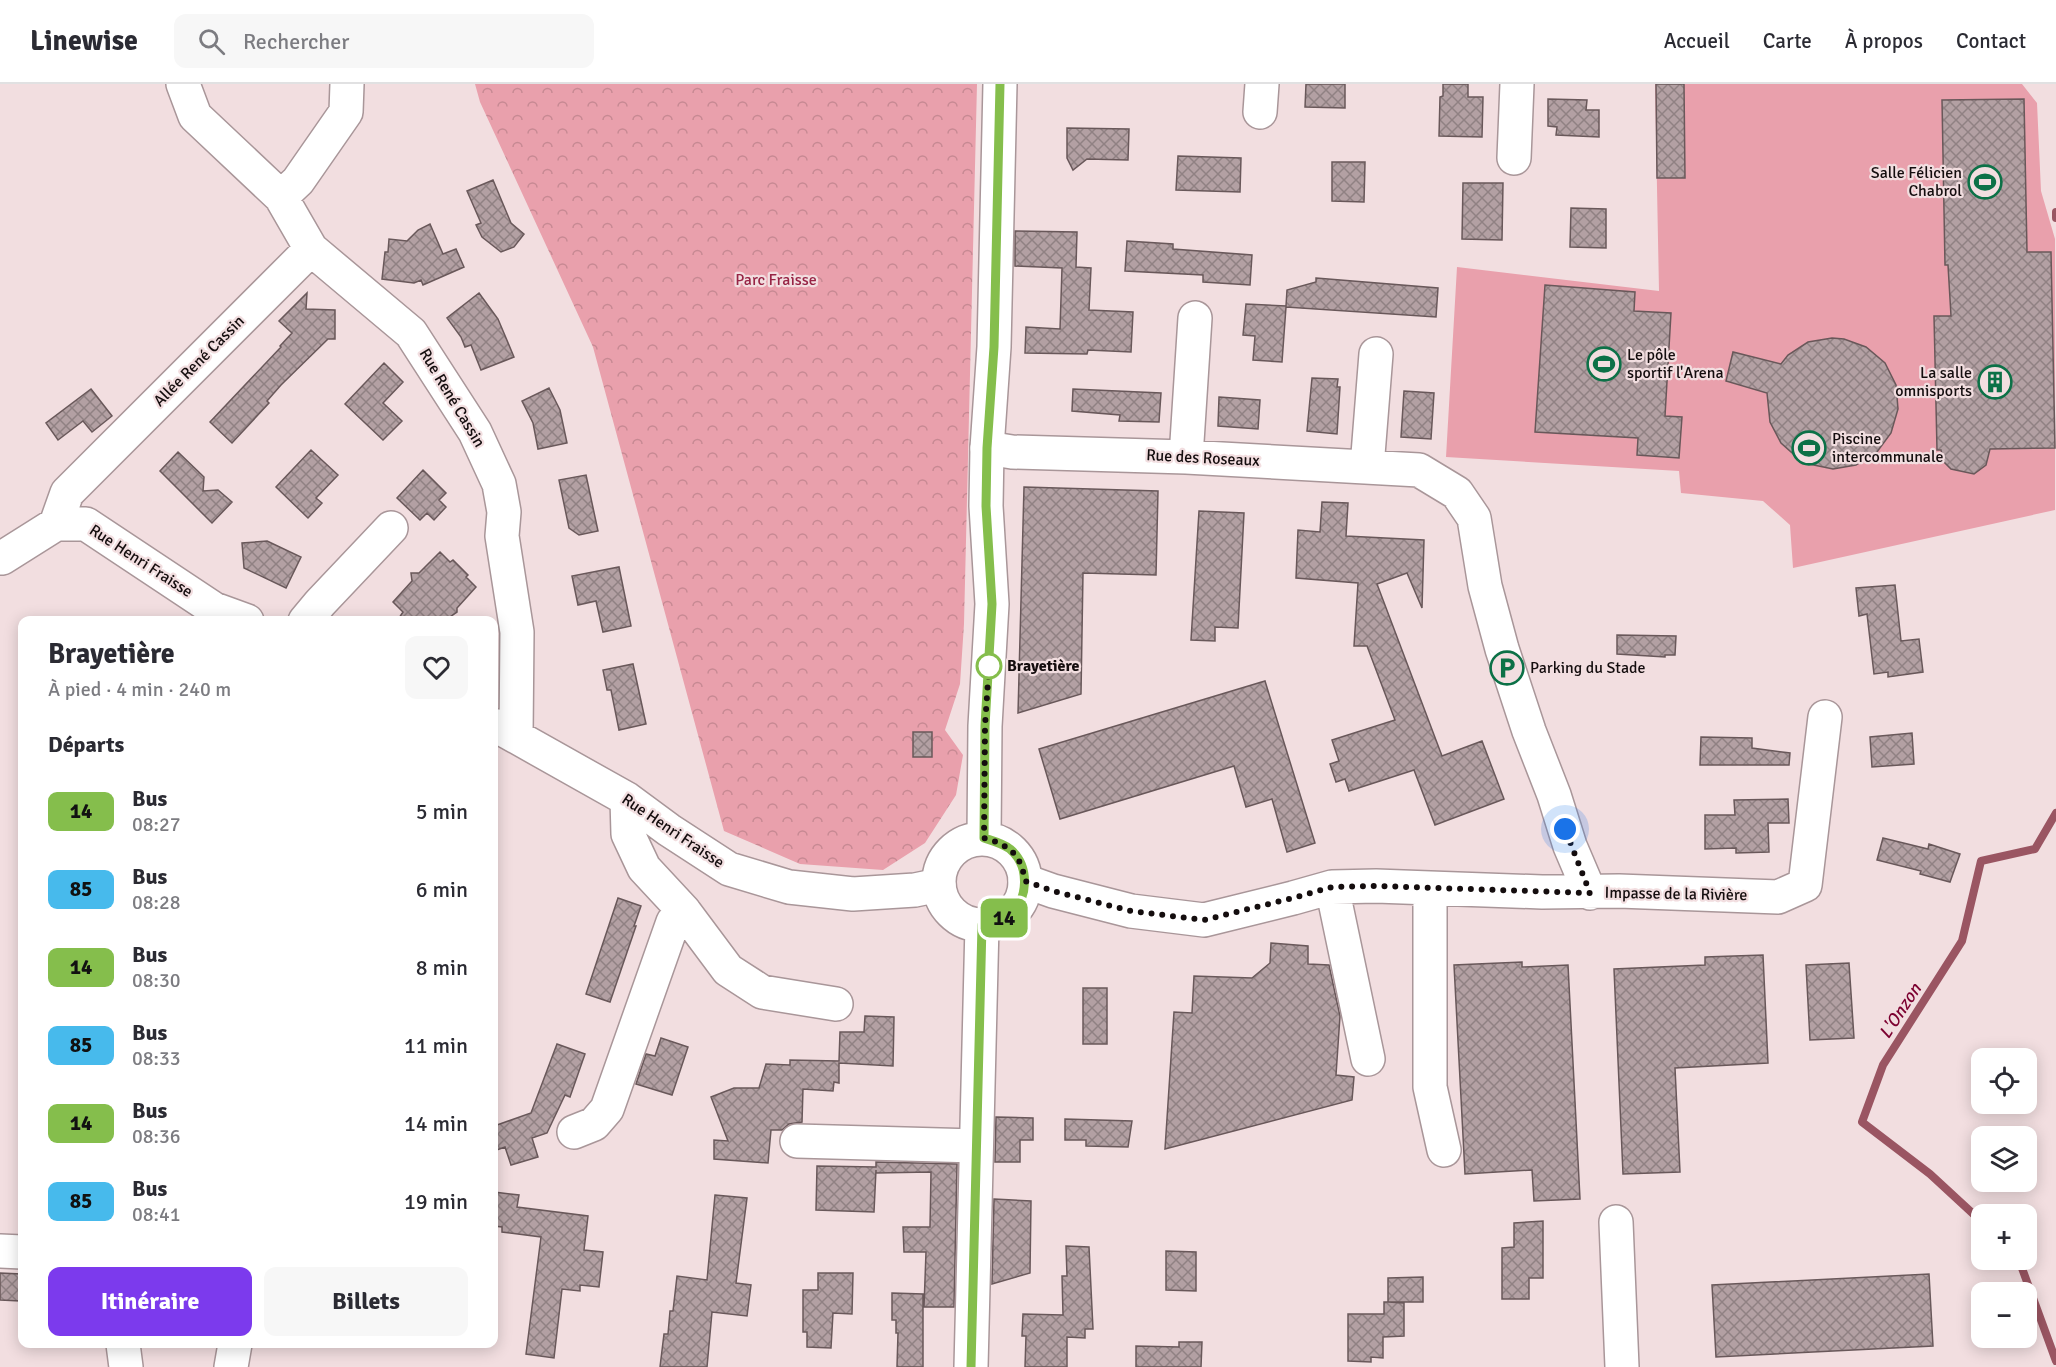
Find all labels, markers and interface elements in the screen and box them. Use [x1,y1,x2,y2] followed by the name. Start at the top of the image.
[174,14,594,68] search box
[30,24,138,58] text: Linewise
[195,25,228,58] icon: search
[243,28,349,55] text: Rechercher
[1664,28,1730,54] text: Accueil
[1763,28,1812,54] text: Carte
[1845,28,1923,54] text: À propos
[1956,28,2026,54] text: Contact
[1871,163,1962,201] place label: Salle Félicien Chabrol
[1967,164,2003,200] sports icon: Salle Félicien Chabrol
[735,270,817,290] park label: Parc Fraisse
[149,311,249,411] street label: Allée René Cassin
[415,345,489,451] street label: Rue René Cassin
[1627,345,1724,383] place label: Le pôle sportif l'Arena
[1586,346,1622,382] sports icon: Le pôle sportif l'Arena
[1895,363,1972,401] place label: La salle omnisports
[1977,364,2013,400] building icon: La salle omnisports
[1832,429,1944,467] place label: Piscine intercommunale
[1791,430,1827,466] sports icon: Piscine intercommunale
[1146,445,1261,471] street label: Rue des Roseaux
[86,520,196,602] street label: Rue Henri Fraisse
[405,636,468,699] button: heart
[48,637,175,671] text: Brayetière
[1489,650,1525,686] parking icon: Parking du Stade
[976,653,1002,679] marker: Brayetière
[1007,656,1079,676] place label: Brayetière
[1530,658,1645,678] place label: Parking du Stade
[48,677,231,702] text: À pied · 4 min · 240 m
[48,731,124,758] text: Départs
[132,785,167,812] text: Bus
[618,789,728,873] street label: Rue Henri Fraisse
[70,798,92,824] text: 14
[416,798,468,825] text: 5 min
[132,812,181,837] text: 08:27
[1550,814,1580,844] your location
[132,863,167,890] text: Bus
[70,876,92,902] text: 85
[416,876,468,903] text: 6 min
[1604,883,1748,905] street label: Impasse de la Rivière
[132,890,181,915] text: 08:28
[977,898,1031,938] line badge: 14
[993,905,1015,931] text: 14
[132,941,167,968] text: Bus
[70,954,92,980] text: 14
[416,954,468,981] text: 8 min
[132,968,181,993] text: 08:30
[1874,978,1927,1043] water label: L'Onzon
[132,1019,167,1046] text: Bus
[70,1032,92,1058] text: 85
[404,1032,468,1059] text: 11 min
[132,1046,181,1071] text: 08:33
[1971,1048,2037,1348] map controls
[1971,1048,2037,1114] button: locate
[132,1097,167,1124] text: Bus
[70,1110,92,1136] text: 14
[404,1110,468,1137] text: 14 min
[132,1124,181,1149] text: 08:36
[1971,1126,2037,1192] button: layers
[132,1175,167,1202] text: Bus
[70,1188,92,1214] text: 85
[404,1188,468,1215] text: 19 min
[132,1202,181,1227] text: 08:41
[1971,1204,2037,1270] button: +
[48,1267,252,1336] button: Itinéraire
[264,1267,468,1336] button: Billets
[1971,1282,2037,1348] button: −

